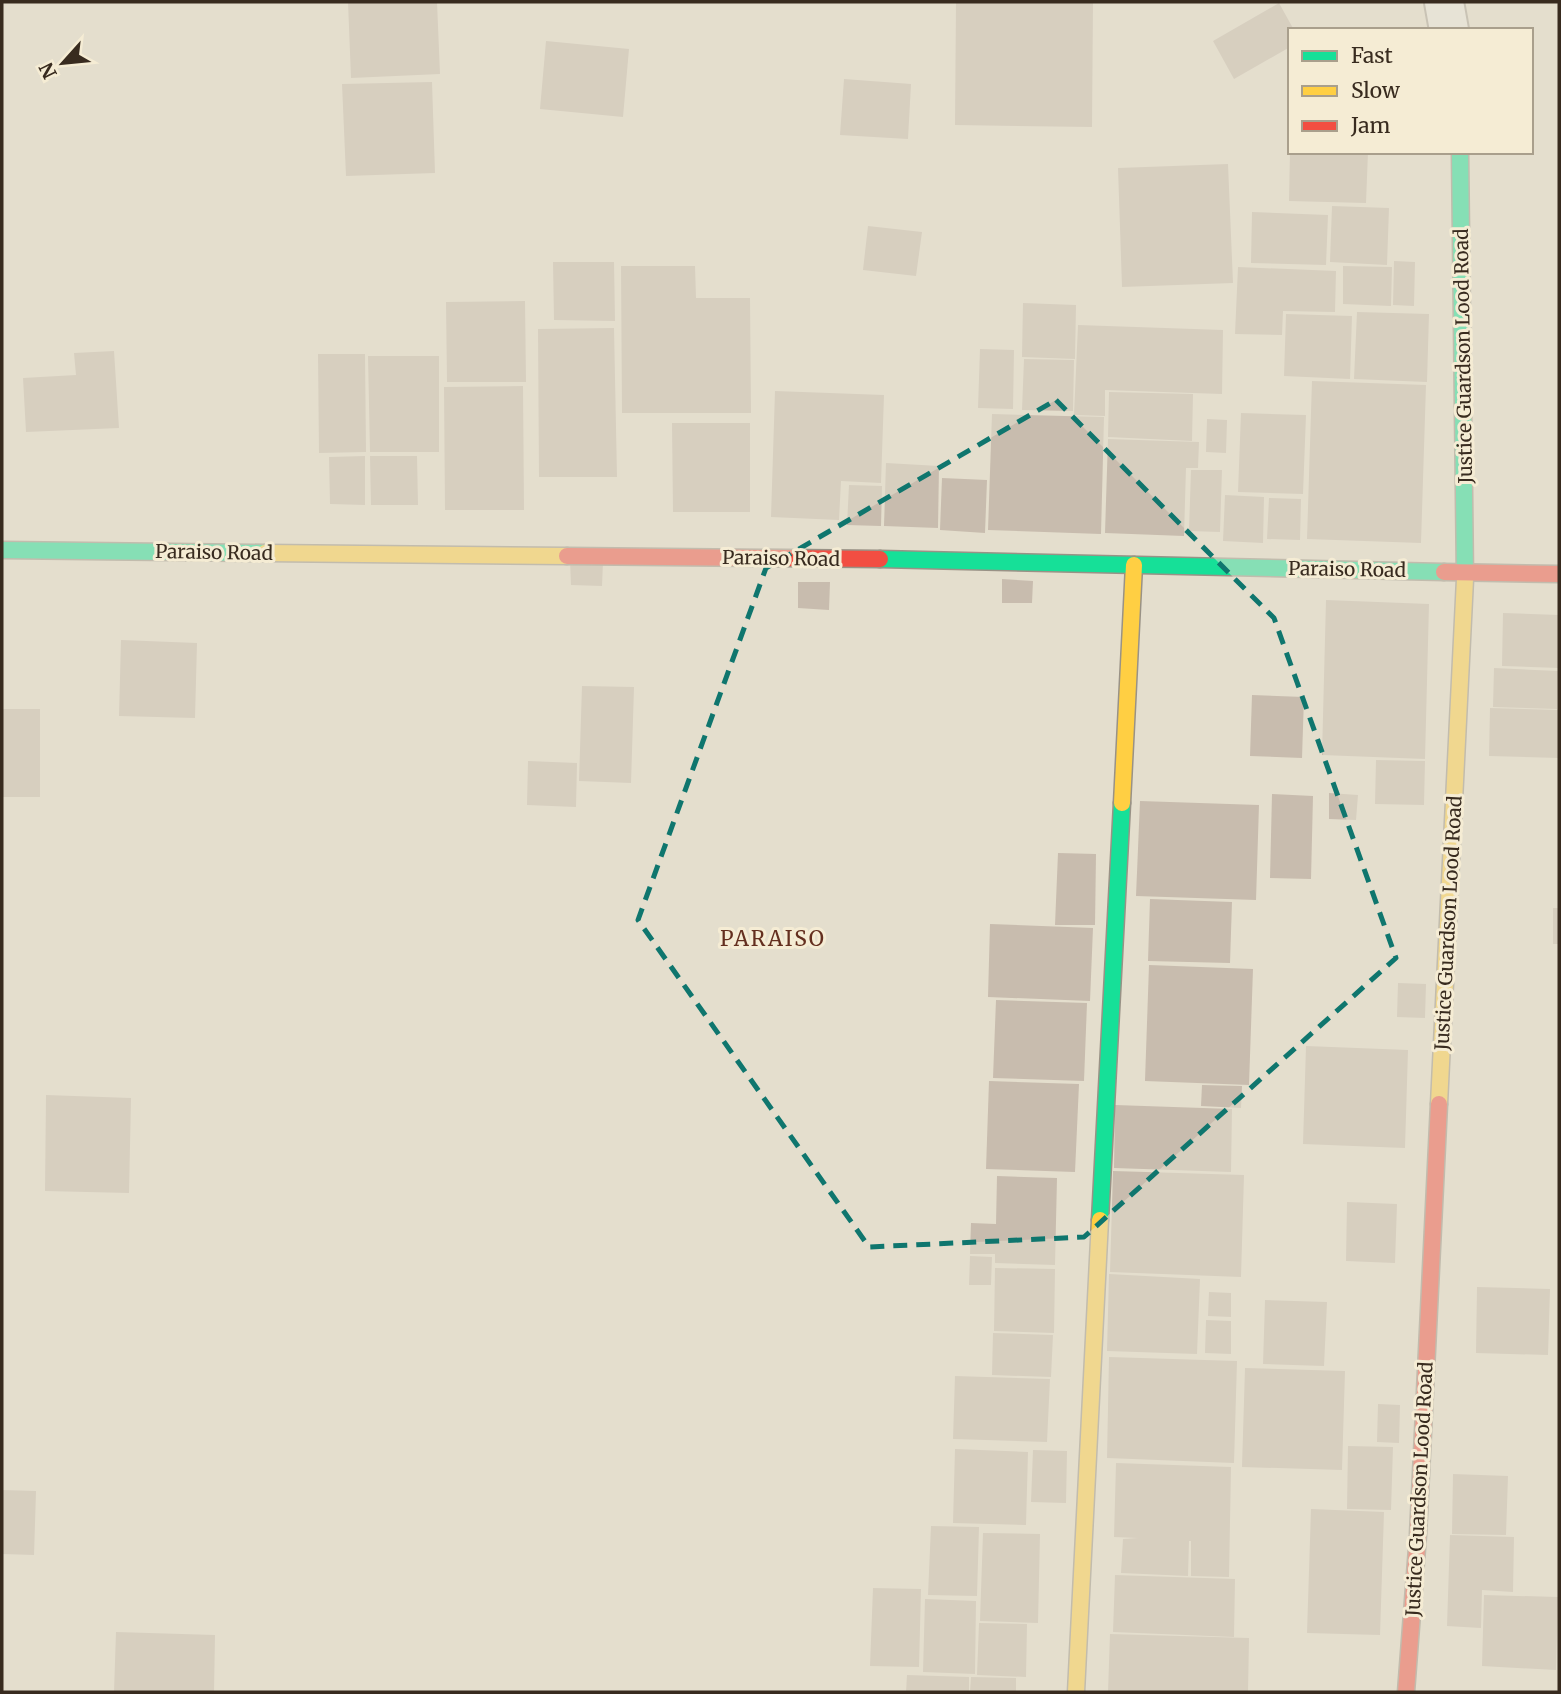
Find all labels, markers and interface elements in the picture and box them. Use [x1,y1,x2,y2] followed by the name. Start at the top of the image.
[28,28,98,98] north arrow
[1288,28,1533,154] legend
[1351,42,1393,69] text: Fast
[34,59,62,83] text: N
[1351,77,1400,104] text: Slow
[1350,112,1390,139] text: Jam
[1449,228,1477,485] street label: Justice Guardson Lood Road
[155,539,273,565] street label: Paraiso Road
[722,545,840,571] street label: Paraiso Road
[1288,556,1406,582] street label: Paraiso Road
[1429,795,1467,1052] street label: Justice Guardson Lood Road
[720,925,826,952] district label: PARAISO
[1400,1361,1438,1618] street label: Justice Guardson Lood Road

